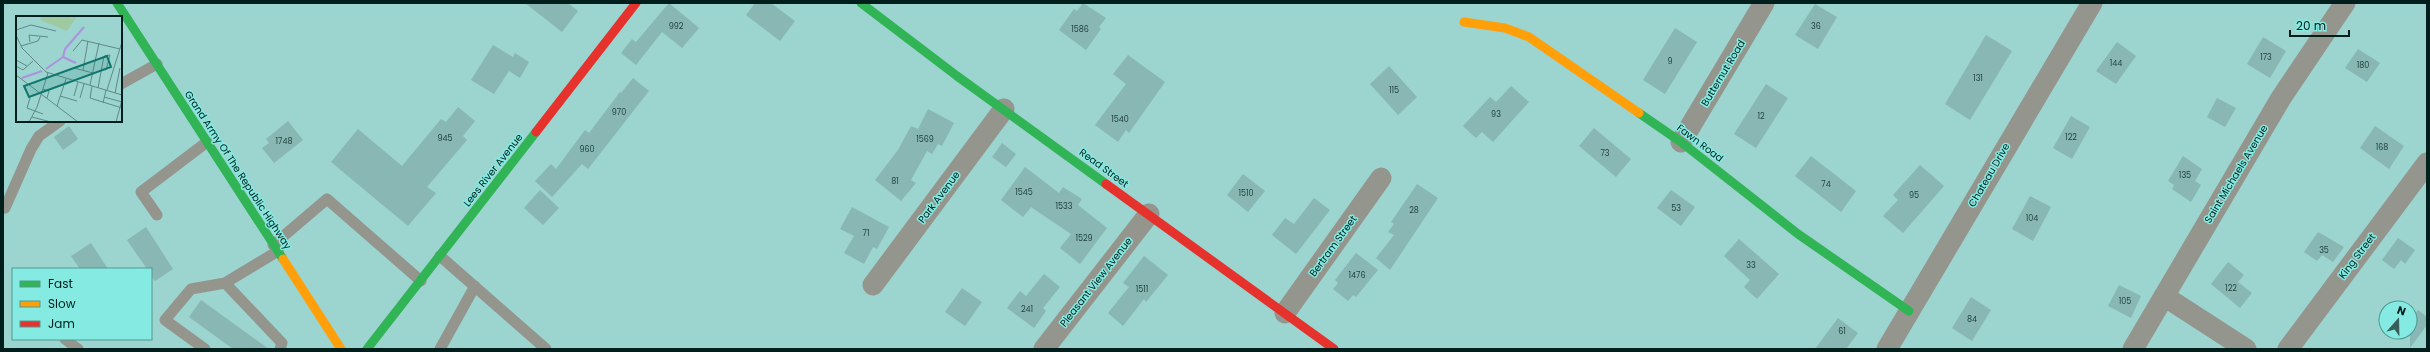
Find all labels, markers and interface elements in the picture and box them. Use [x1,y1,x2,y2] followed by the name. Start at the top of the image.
[2290,12,2349,38] scale bar
[16,16,122,122] inset map
[2296,17,2326,34] text: 20 m
[669,21,684,32] house number: 992
[1811,21,1821,32] house number: 36
[1071,24,1089,35] house number: 1586
[1697,37,1749,109] street label: Butternut Road
[2260,52,2272,63] house number: 173
[1667,56,1673,67] house number: 9
[2110,58,2122,69] house number: 144
[2357,60,2369,71] house number: 180
[1973,73,1983,84] house number: 131
[1389,85,1399,96] house number: 115
[181,88,295,253] street label: Grand Army Of The Republic Highway
[612,107,626,118] house number: 970
[1491,109,1501,120] house number: 93
[1757,111,1765,122] house number: 12
[1111,114,1129,125] house number: 1540
[1673,120,1727,166] street label: Fawn Road
[2201,122,2271,226] street label: Saint Michaels Avenue
[460,130,526,210] street label: Lees River Avenue
[2065,132,2077,143] house number: 122
[437,133,453,144] house number: 945
[916,134,934,145] house number: 1569
[275,136,293,147] house number: 1748
[1965,140,2013,210] street label: Chateau Drive
[2376,142,2388,153] house number: 168
[579,144,595,155] house number: 960
[1076,145,1132,191] street label: Read Street
[1600,148,1610,159] house number: 73
[914,168,964,226] street label: Park Avenue
[2179,170,2191,181] house number: 135
[891,176,899,187] house number: 81
[1821,179,1831,190] house number: 74
[1015,187,1033,198] house number: 1545
[1238,188,1254,199] house number: 1510
[1909,190,1919,201] house number: 95
[1055,201,1073,212] house number: 1533
[1671,203,1681,214] house number: 53
[1409,205,1419,216] house number: 28
[1306,212,1361,280] street label: Bertram Street
[2026,213,2038,224] house number: 104
[863,228,869,239] house number: 71
[2335,230,2379,282] street label: King Street
[1075,233,1093,244] house number: 1529
[1056,234,1136,330] street label: Pleasant View Avenue
[2319,245,2329,256] house number: 35
[1746,260,1756,271] house number: 33
[12,268,152,340] legend
[1348,270,1366,281] house number: 1476
[48,275,73,292] text: Fast
[2225,283,2237,294] house number: 122
[1136,284,1148,295] house number: 1511
[48,295,76,312] text: Slow
[2119,296,2131,307] house number: 105
[2378,300,2418,340] north arrow
[2395,302,2408,320] text: N
[1021,304,1033,315] house number: 241
[1967,314,1977,325] house number: 84
[48,315,75,332] text: Jam
[1838,326,1846,337] house number: 61

